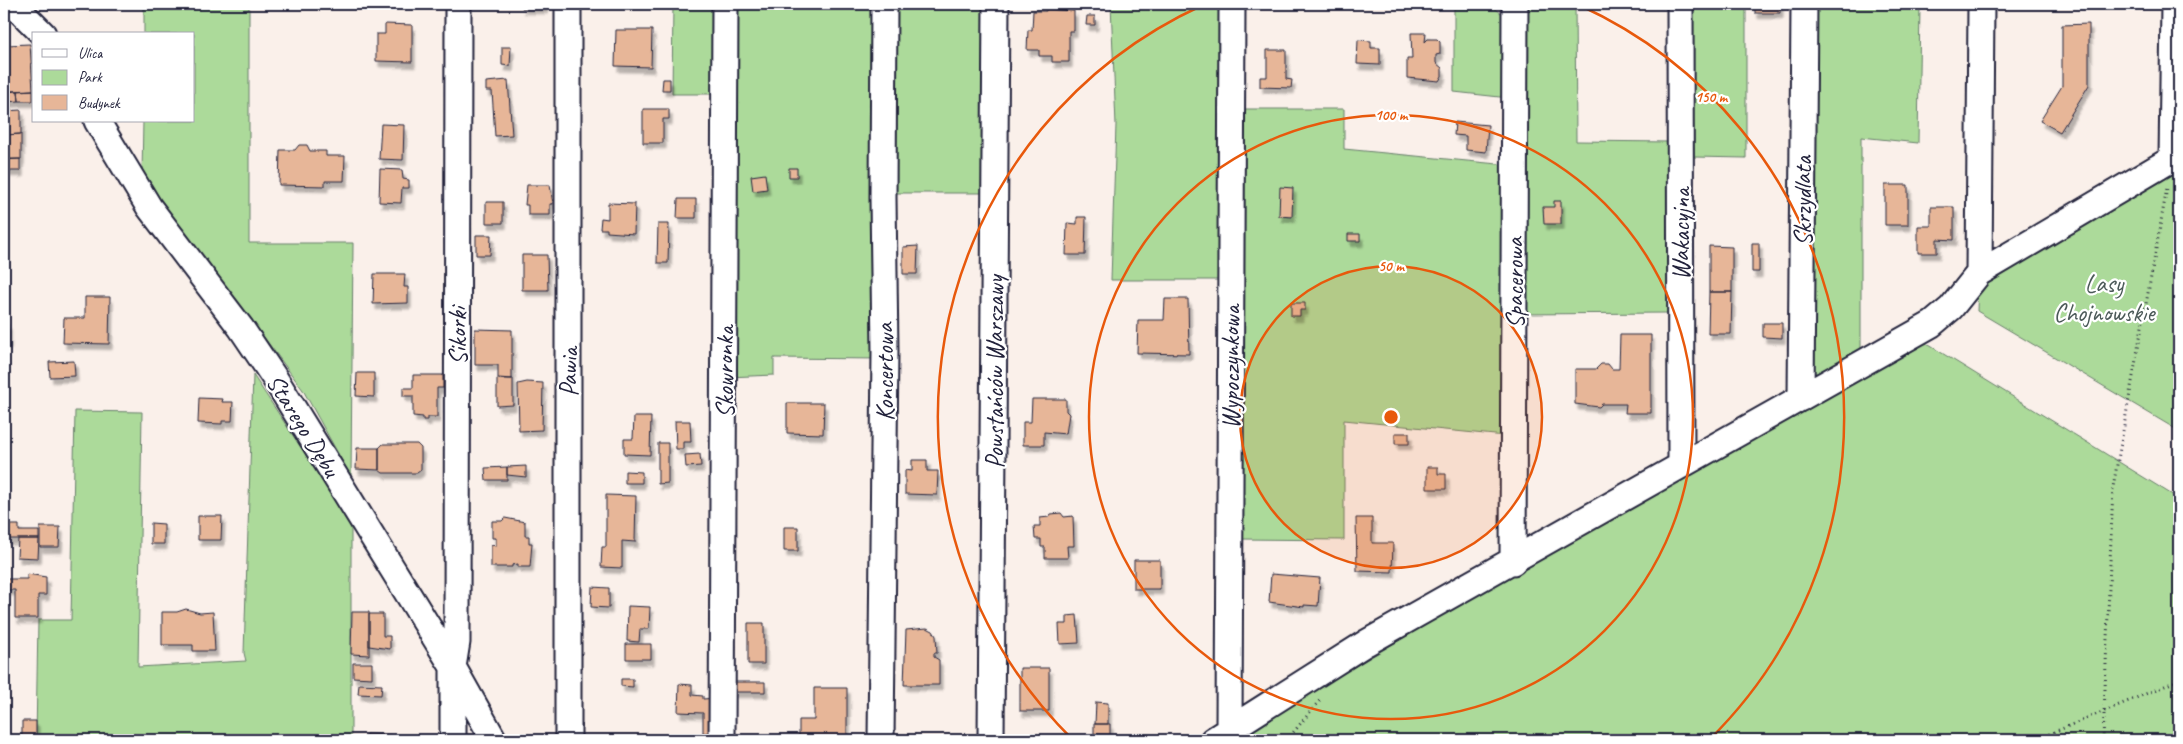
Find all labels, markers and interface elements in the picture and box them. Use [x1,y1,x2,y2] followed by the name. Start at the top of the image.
[32,32,195,122] legend
[78,44,103,63] text: Ulica
[78,68,103,87] text: Park
[1695,88,1729,107] text: 150 m
[78,94,121,113] text: Budynek
[1375,106,1409,125] text: 100 m
[1787,154,1819,246] street label: Skrzydlata
[1665,185,1697,280] street label: Wakacyjna
[1499,235,1531,329] street label: Spacerowa
[1378,257,1405,276] text: 50 m
[2054,268,2156,329] park label: Lasy Chojnowskie
[979,273,1011,468] street label: Powstańców Warszawy
[1215,303,1247,429] street label: Wypoczynkowa
[442,304,474,365] street label: Sikorki
[869,321,901,421] street label: Koncertowa
[709,323,741,418] street label: Skowronka
[553,345,585,397] street label: Pawia
[259,368,348,484] street label: Starego Dębu
[1382,408,1400,426] centre of rings

